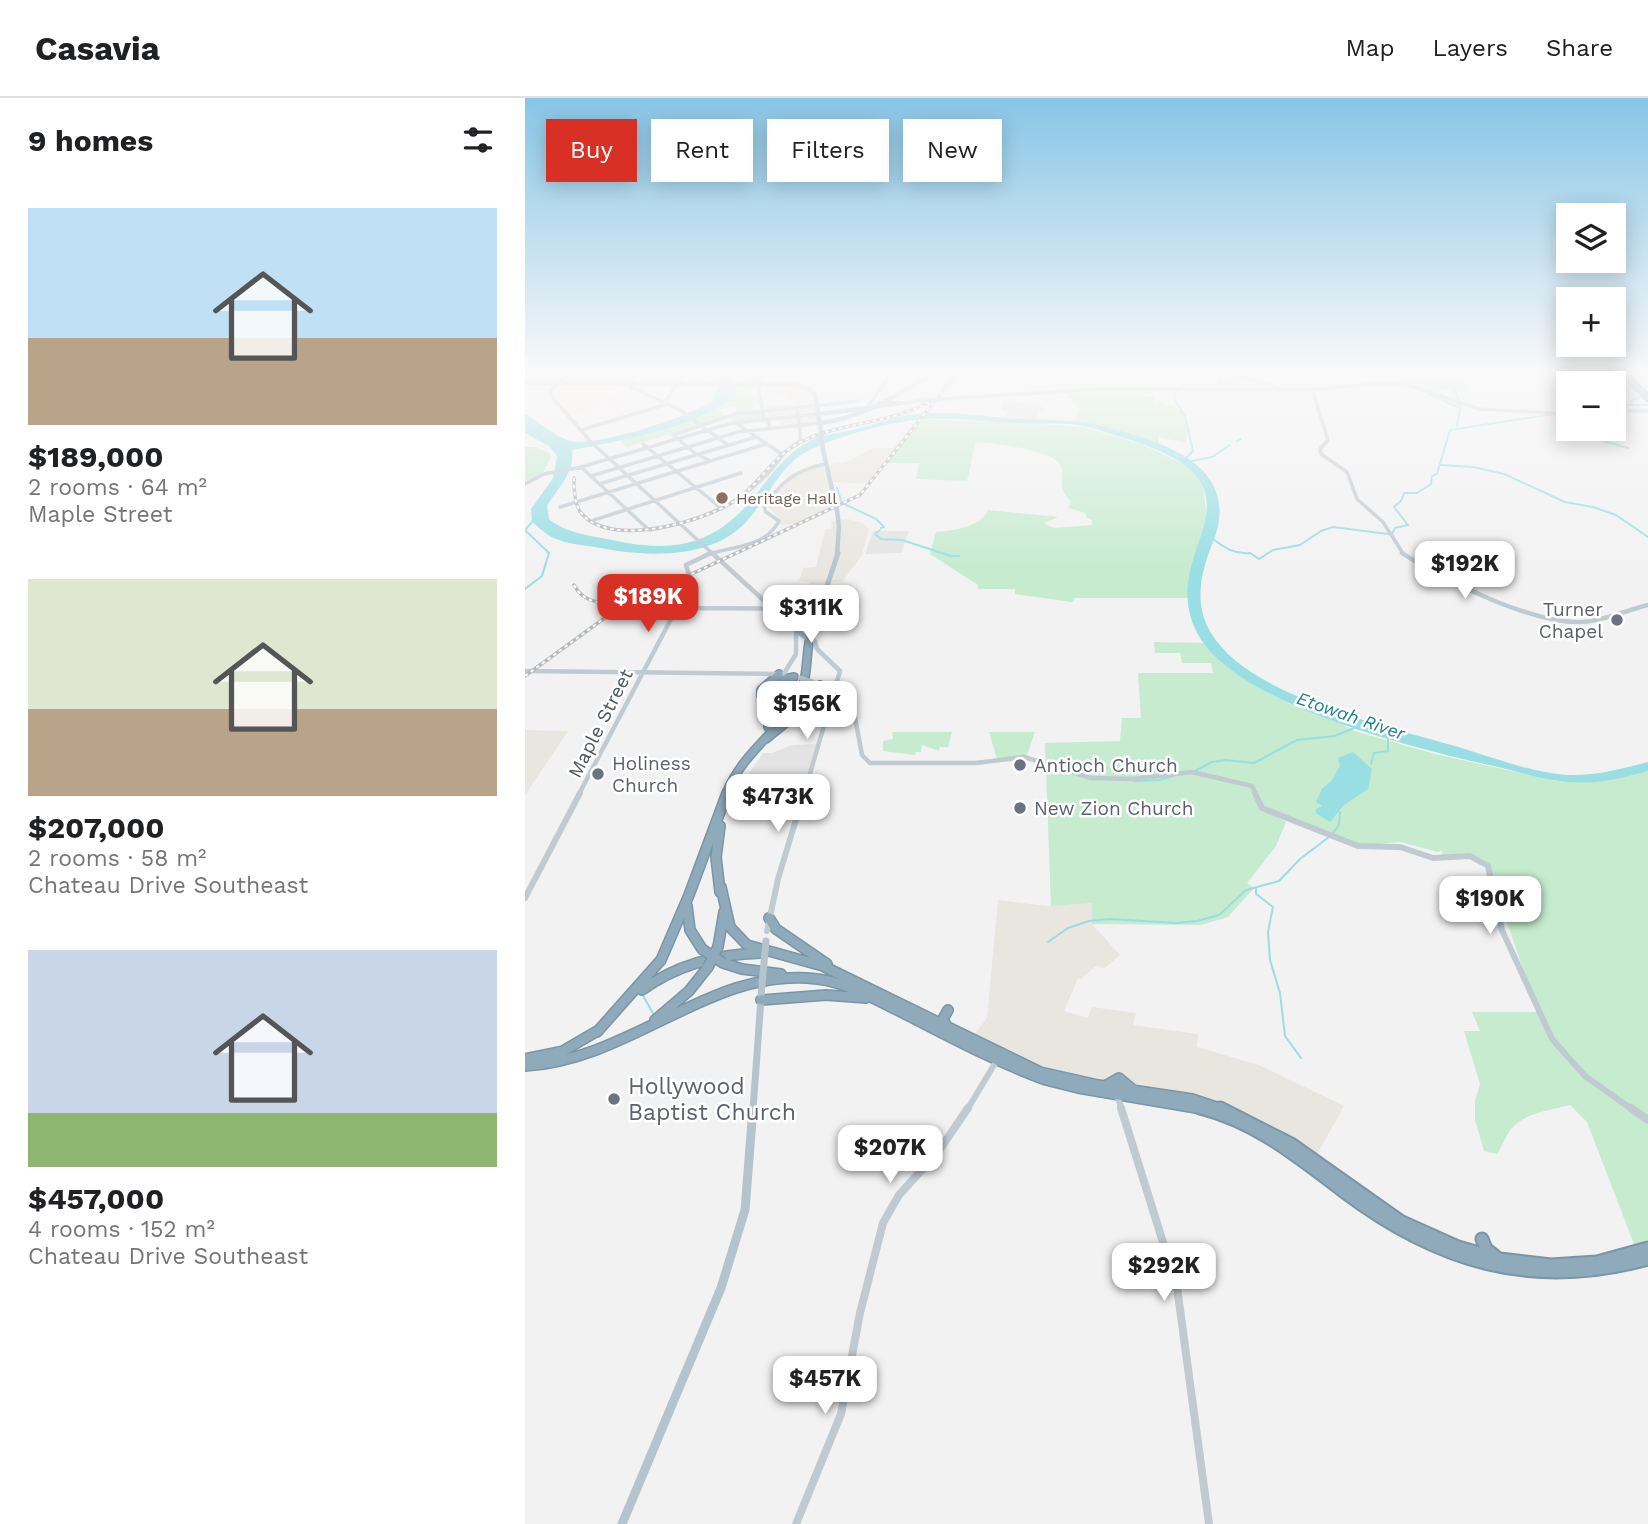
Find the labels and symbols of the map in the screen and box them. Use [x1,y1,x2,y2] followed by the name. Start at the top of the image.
[736,489,837,508] place label: Heritage Hall
[714,490,730,506] marker: Heritage Hall
[1416,542,1514,601] pin: $192K
[599,574,697,634] pin: $189K
[762,586,860,645] pin: $311K
[1539,598,1603,643] place label: Turner Chapel
[1609,612,1625,628] marker: Turner Chapel
[563,665,638,782] street label: Maple Street
[758,682,856,741] pin: $156K
[1294,687,1409,744] water label: Etowah River
[612,752,691,797] place label: Holiness Church
[1034,754,1178,777] place label: Antioch Church
[1012,757,1028,773] marker: Antioch Church
[590,766,606,782] marker: Holiness Church
[729,774,827,834] pin: $473K
[1034,797,1194,820] place label: New Zion Church
[1012,800,1028,816] marker: New Zion Church
[1441,876,1539,936] pin: $190K
[628,1073,796,1126] place label: Hollywood Baptist Church
[606,1091,622,1107] marker: Hollywood Baptist Church
[841,1126,939,1185] pin: $207K
[1115,1244,1213,1303] pin: $292K
[776,1356,874,1416] pin: $457K

